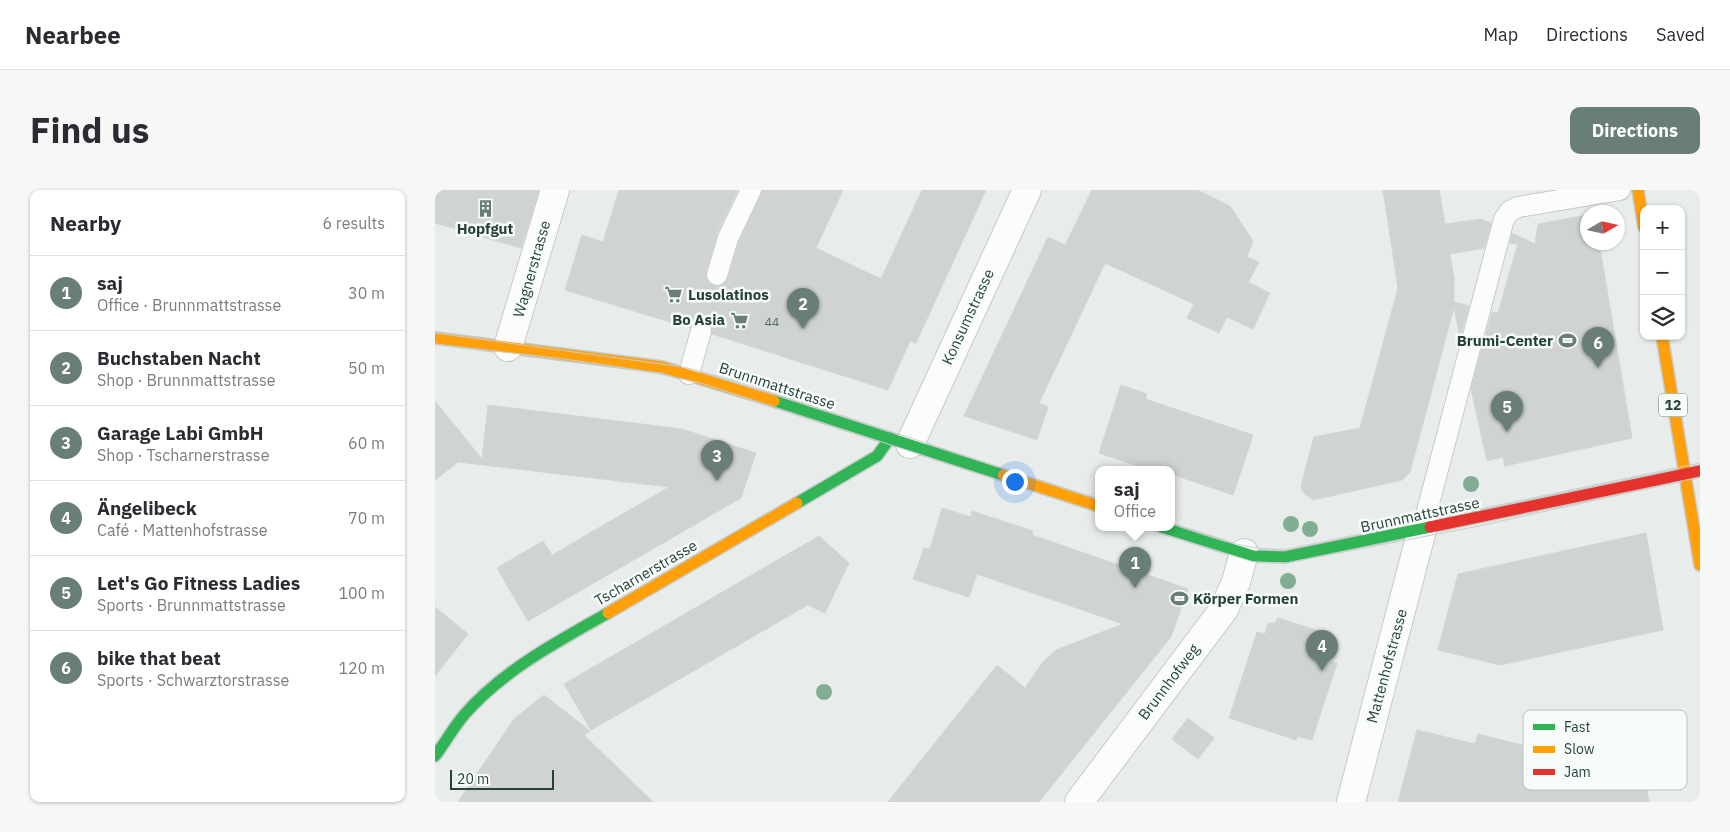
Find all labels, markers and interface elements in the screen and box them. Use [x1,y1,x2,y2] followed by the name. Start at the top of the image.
[25,19,121,51] text: Nearbee
[1483,23,1518,46] text: Map
[1546,23,1628,46] text: Directions
[1656,23,1705,46] text: Saved
[30,107,149,153] text: Find us
[1570,107,1700,154] button: Directions
[475,198,495,218] building icon: Hopfgut
[1580,205,1625,250] north arrow
[1640,205,1685,340] map controls
[1640,205,1685,250] button: +
[50,209,121,237] text: Nearby
[322,213,385,233] text: 6 results
[509,218,554,320] street label: Wagnerstrasse
[457,219,514,238] place label: Hopfgut
[1640,250,1685,295] button: −
[937,266,998,368] street label: Konsumstrasse
[97,271,123,295] text: saj
[61,283,71,303] text: 1
[348,283,385,303] text: 30 m
[664,285,684,305] supermarket icon: Lusolatinos
[688,285,769,304] place label: Lusolatinos
[787,288,819,329] pin: 2
[97,295,281,315] text: Office · Brunnmattstrasse
[1640,295,1685,340] button: layers
[672,310,725,329] place label: Bo Asia
[729,310,749,330] supermarket icon: Bo Asia
[765,314,779,329] house number: 44
[1582,327,1614,368] pin: 6
[1457,331,1553,350] place label: Brumi-Center
[1557,331,1577,351] sports icon: Brumi-Center
[97,346,261,370] text: Buchstaben Nacht
[61,358,71,378] text: 2
[348,358,385,378] text: 50 m
[717,358,838,413] street label: Brunnmattstrasse
[97,370,276,390] text: Shop · Brunnmattstrasse
[1491,391,1523,432] pin: 5
[1659,394,1687,416] road number: 12
[97,421,264,445] text: Garage Labi GmbH
[61,433,71,453] text: 3
[348,433,385,453] text: 60 m
[701,440,733,481] pin: 3
[97,445,269,465] text: Shop · Tscharnerstrasse
[1095,466,1175,531] popup
[1002,469,1028,495] your location
[1114,477,1140,501] text: saj
[1359,493,1481,536] street label: Brunnmattstrasse
[97,496,197,520] text: Ängelibeck
[1114,501,1156,521] text: Office
[61,508,71,528] text: 4
[348,508,385,528] text: 70 m
[97,520,268,540] text: Café · Mattenhofstrasse
[591,535,700,610] street label: Tscharnerstrasse
[1119,547,1151,588] pin: 1
[97,571,300,595] text: Let's Go Fitness Ladies
[61,583,71,603] text: 5
[338,583,385,603] text: 100 m
[1169,589,1189,609] sports icon: Körper Formen
[1193,589,1298,608] place label: Körper Formen
[97,595,286,615] text: Sports · Brunnmattstrasse
[1362,607,1411,725] street label: Mattenhofstrasse
[1306,630,1338,671] pin: 4
[1134,640,1203,723] street label: Brunnhofweg
[97,646,221,670] text: bike that beat
[61,658,71,678] text: 6
[338,658,385,678] text: 120 m
[97,670,289,690] text: Sports · Schwarztorstrasse
[1523,710,1687,790] legend
[1564,718,1590,736] text: Fast
[1564,740,1595,758] text: Slow
[1564,763,1591,781] text: Jam
[450,767,554,790] scale bar
[457,770,489,788] text: 20 m

